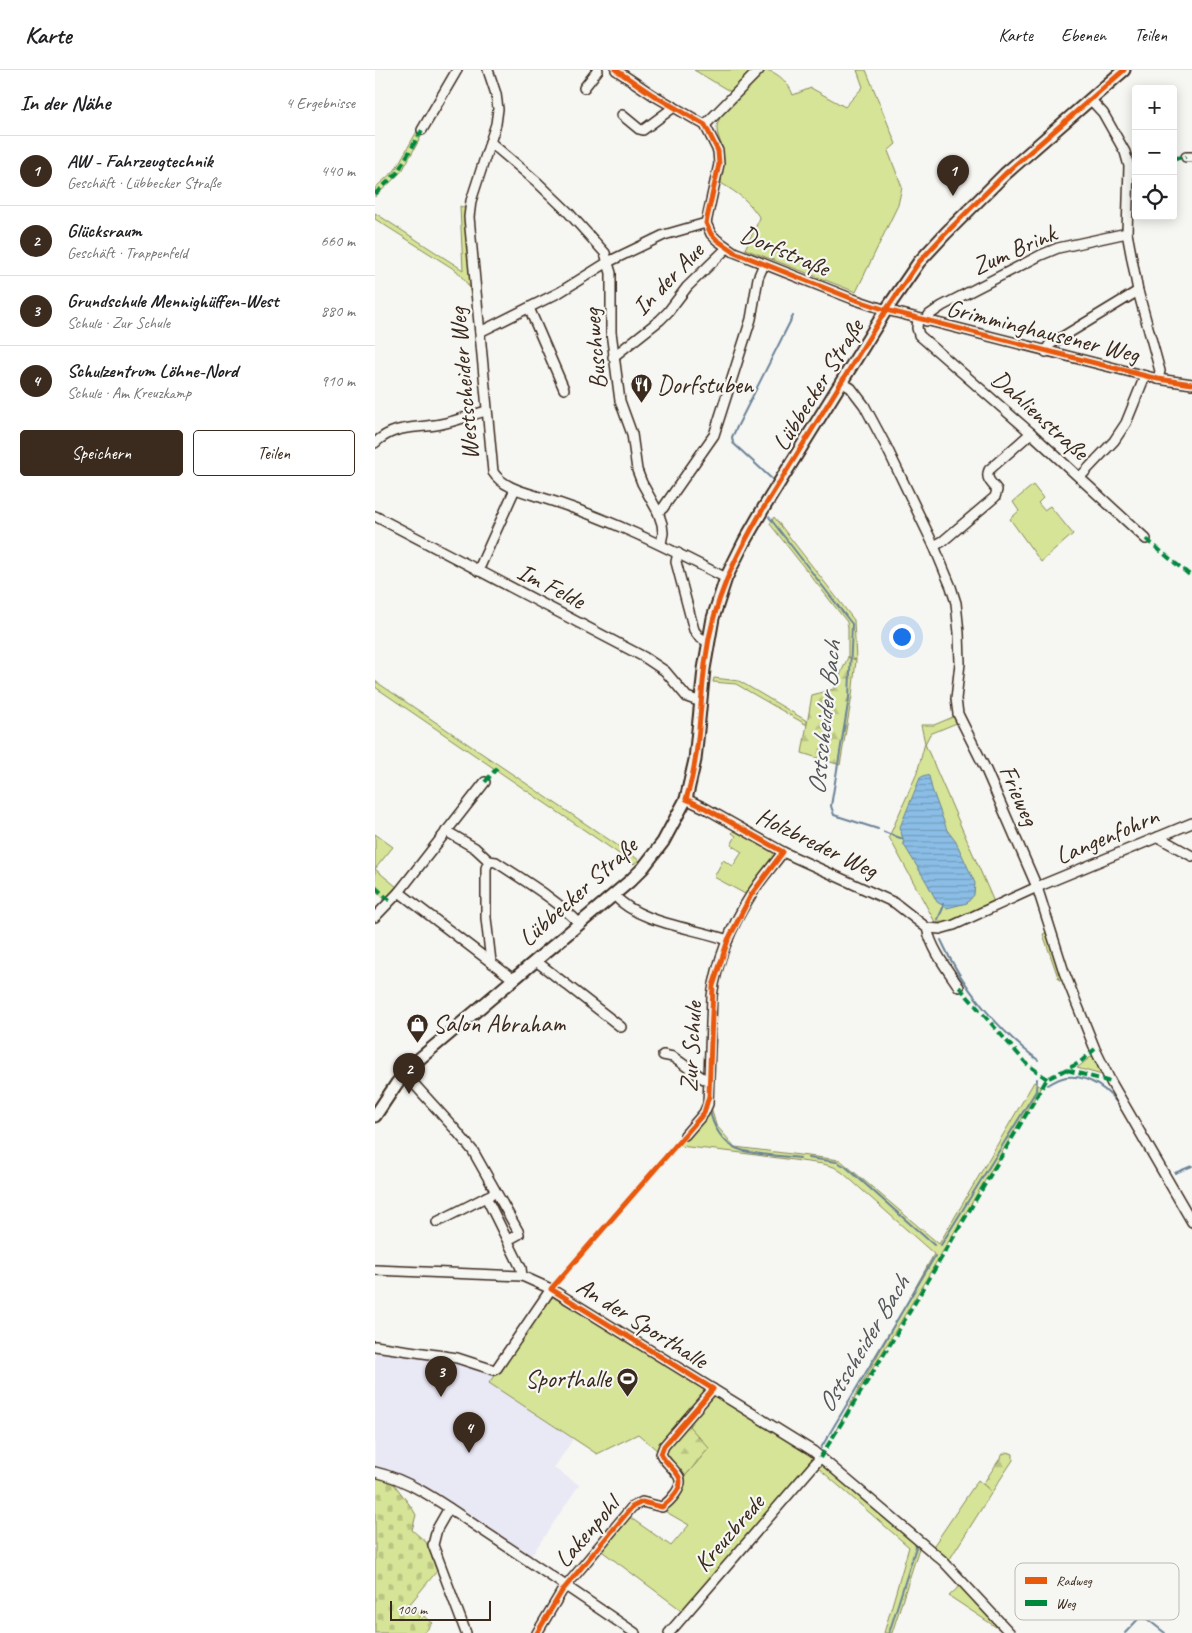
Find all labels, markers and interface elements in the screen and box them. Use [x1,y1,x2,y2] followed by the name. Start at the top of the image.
[25,20,72,50] text: Karte
[998,24,1033,46] text: Karte
[1061,24,1106,46] text: Ebenen
[1134,24,1167,46] text: Teilen
[1132,85,1177,220] map controls
[1132,85,1177,130] button: +
[20,90,110,116] text: In der Nähe
[286,93,355,113] text: 4 Ergebnisse
[1132,130,1177,175] button: −
[67,149,213,173] text: AW - Fahrzeugtechnik
[937,155,969,196] pin: 1
[32,161,40,181] text: 1
[321,161,355,181] text: 440 m
[67,173,221,193] text: Geschäft · Lübbecker Straße
[1132,175,1177,220] button: locate
[967,217,1063,283] street label: Zum Brink
[736,218,836,285] street label: Dorfstraße
[67,219,142,243] text: Glücksraum
[32,231,40,251] text: 2
[321,231,355,251] text: 660 m
[625,234,712,322] street label: In der Aue
[67,243,187,263] text: Geschäft · Trappenfeld
[67,289,278,313] text: Grundschule Mennighüffen-West
[943,292,1144,371] street label: Grimminghausener Weg
[32,301,40,321] text: 3
[321,301,355,321] text: 880 m
[441,304,487,461] street label: Westscheider Weg
[575,305,614,391] street label: Buschweg
[765,312,872,457] street label: Lübbecker Straße
[67,313,170,333] text: Schule · Zur Schule
[67,359,238,383] text: Schulzentrum Löhne-Nord
[985,363,1097,468] street label: Dahlienstraße
[657,369,755,401] place label: Dorfstuben
[32,371,40,391] text: 4
[321,371,355,391] text: 910 m
[629,373,653,404] restaurant icon: Dorfstuben
[67,383,191,403] text: Schule · Am Kreuzkamp
[20,430,183,476] button: Speichern
[193,430,355,476] button: Teilen
[512,556,592,617] street label: Im Felde
[889,624,915,650] your location
[800,638,849,796] water label: Ostscheider Bach
[992,760,1047,832] street label: Frieweg
[751,800,884,887] street label: Holzbreder Weg
[1051,800,1164,872] street label: Langenfohrn
[512,829,646,954] street label: Lübbecker Straße
[673,999,709,1093] street label: Zur Schule
[433,1008,566,1040] place label: Salon Abraham
[405,1012,429,1043] shop icon: Salon Abraham
[393,1053,425,1094] pin: 2
[809,1268,918,1418] water label: Ostscheider Bach
[570,1270,715,1377] street label: An der Sporthalle
[425,1356,457,1397] pin: 3
[525,1363,613,1395] place label: Sporthalle
[615,1367,639,1398] sports icon: Sporthalle
[453,1412,485,1453] pin: 4
[547,1486,630,1574] street label: Lakenpohl
[687,1486,773,1578] street label: Kreuzbrede
[1015,1563,1179,1620] legend
[1056,1572,1093,1589] text: Radweg
[1056,1595,1077,1612] text: Weg
[390,1598,491,1621] scale bar
[397,1601,427,1618] text: 100 m

